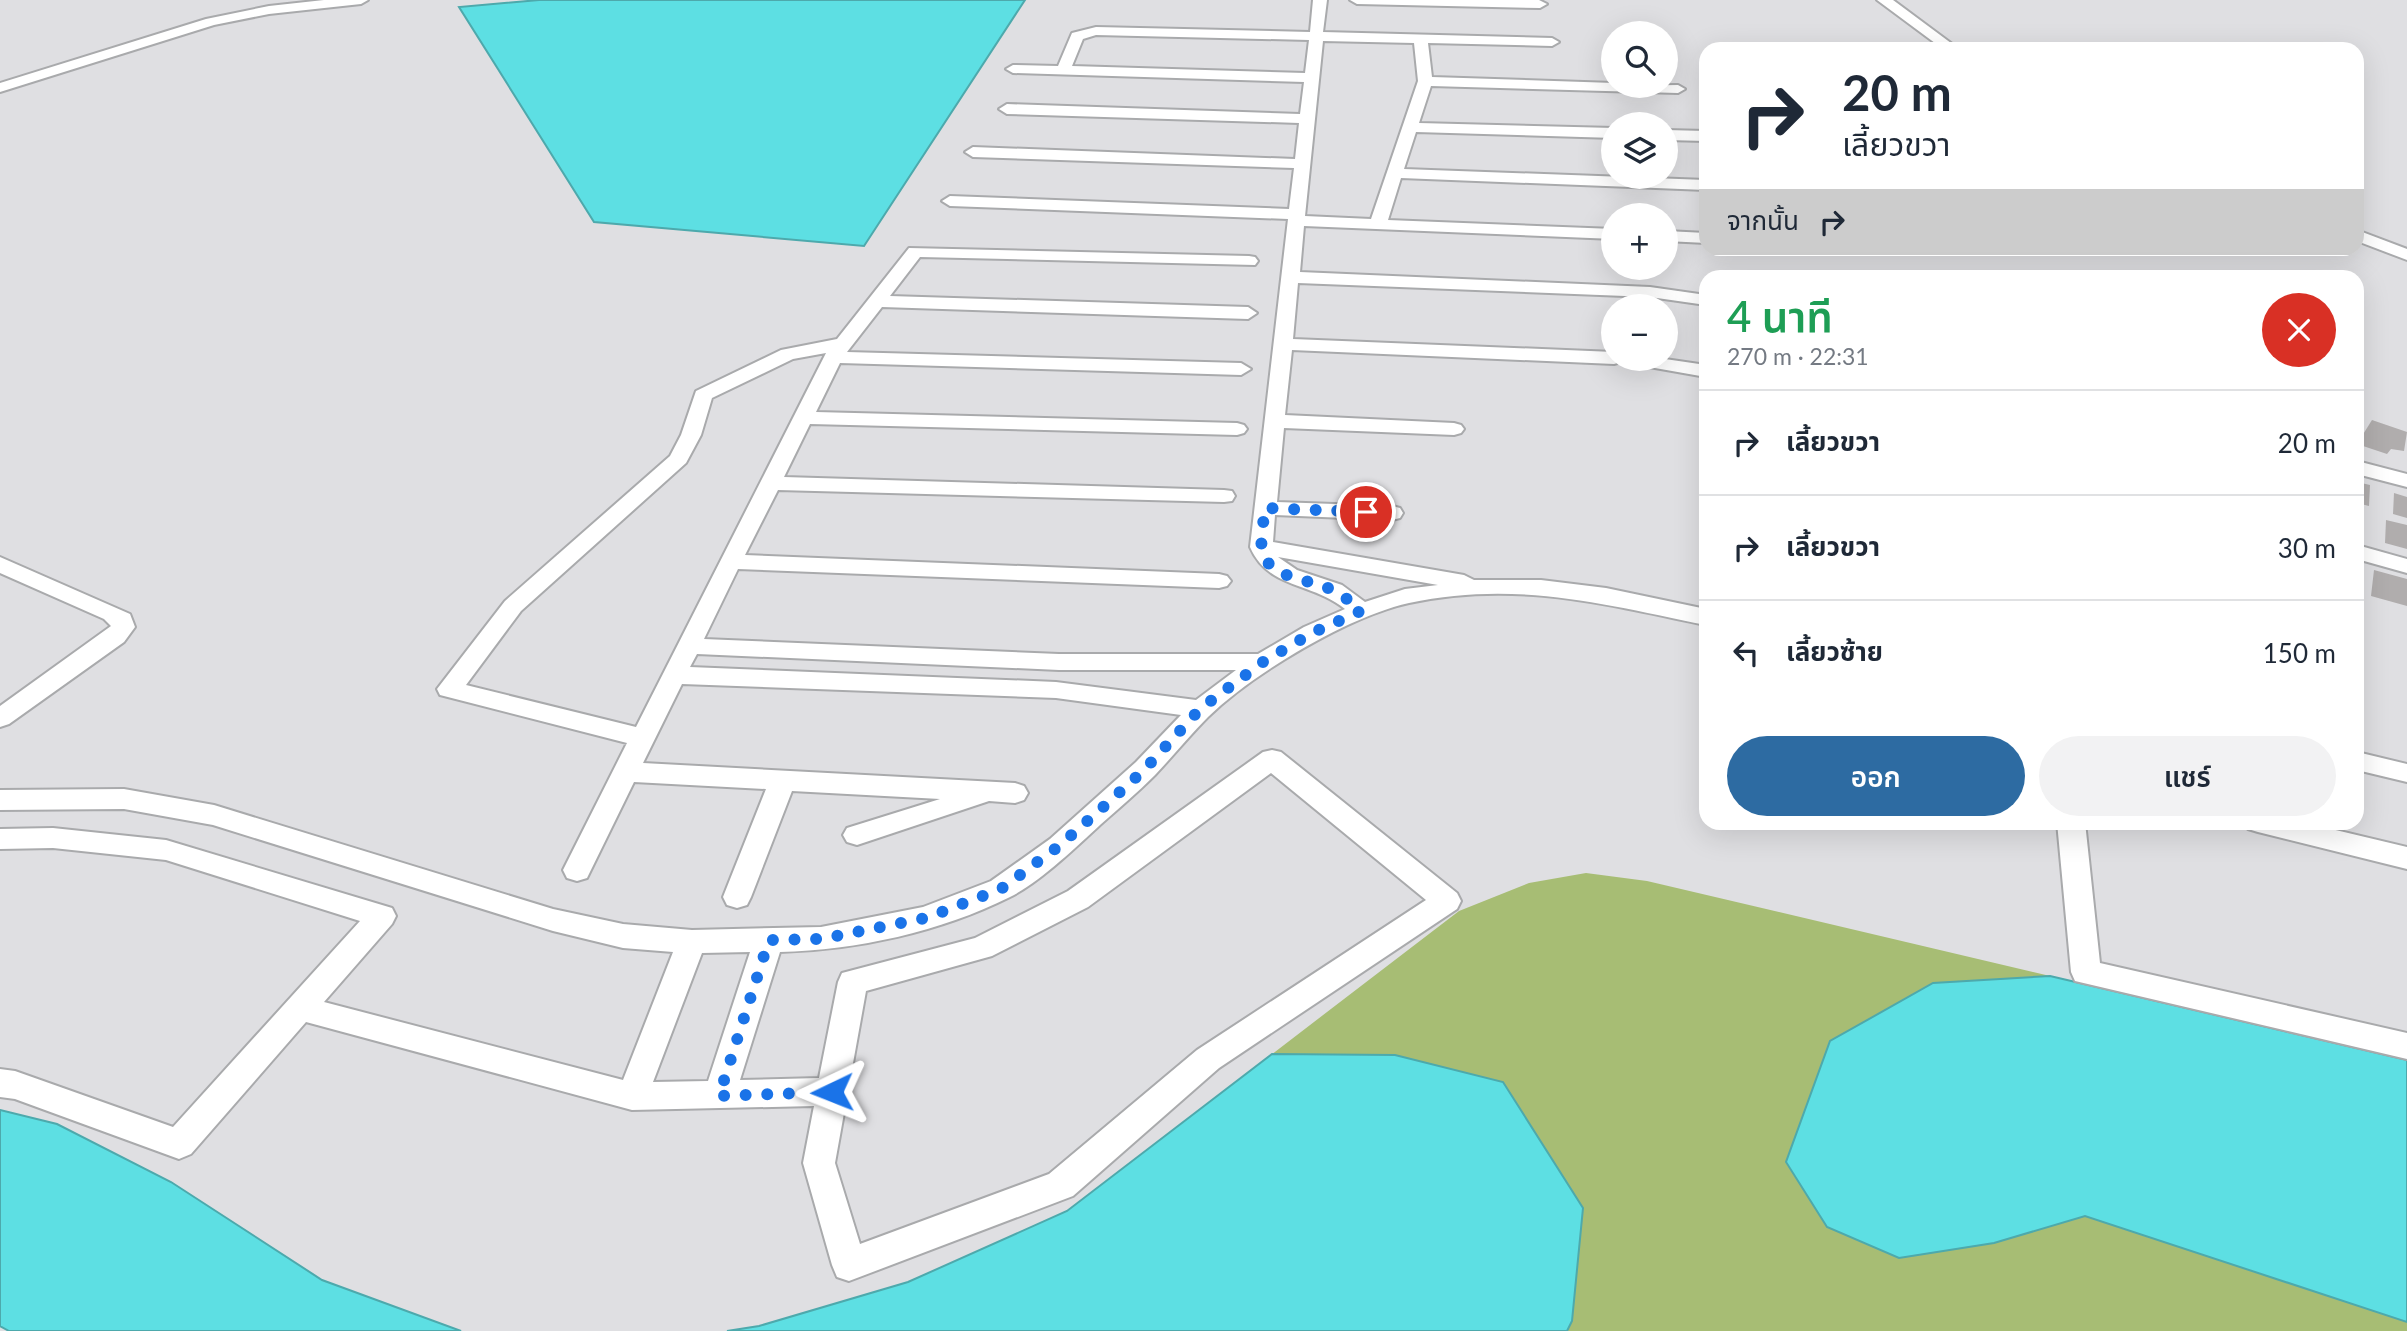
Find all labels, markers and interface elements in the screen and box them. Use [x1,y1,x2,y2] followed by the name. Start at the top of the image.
[1601,21,1678,371] map controls
[1601,21,1678,98] button: search
[1842,63,1952,121] text: 20 m
[1727,70,1818,161] icon: right
[1601,112,1678,189] button: layers
[1842,124,1950,163] text: เลี้ยวขวา
[1601,203,1678,280] button: +
[1813,203,1851,241] icon: right
[1727,204,1799,236] text: จากนั้น
[1727,291,1833,341] text: 4 นาที
[2262,293,2336,367] button: close
[1601,294,1678,371] button: −
[1727,342,1869,370] text: 270 m · 22:31
[1727,424,1765,462] icon: right
[1786,425,1880,457] text: เลี้ยวขวา
[2278,427,2336,459] text: 20 m
[1336,482,1396,542] pin
[1347,493,1385,531] icon: arrive
[1727,529,1765,567] icon: right
[1786,530,1880,562] text: เลี้ยวขวา
[2278,532,2336,564] text: 30 m
[1727,634,1765,672] icon: left
[1786,635,1883,667] text: เลี้ยวซ้าย
[2263,637,2336,669] text: 150 m
[1727,736,2025,816] button: ออก
[2039,736,2336,816] button: แชร์
[795,1055,869,1129] position arrow

